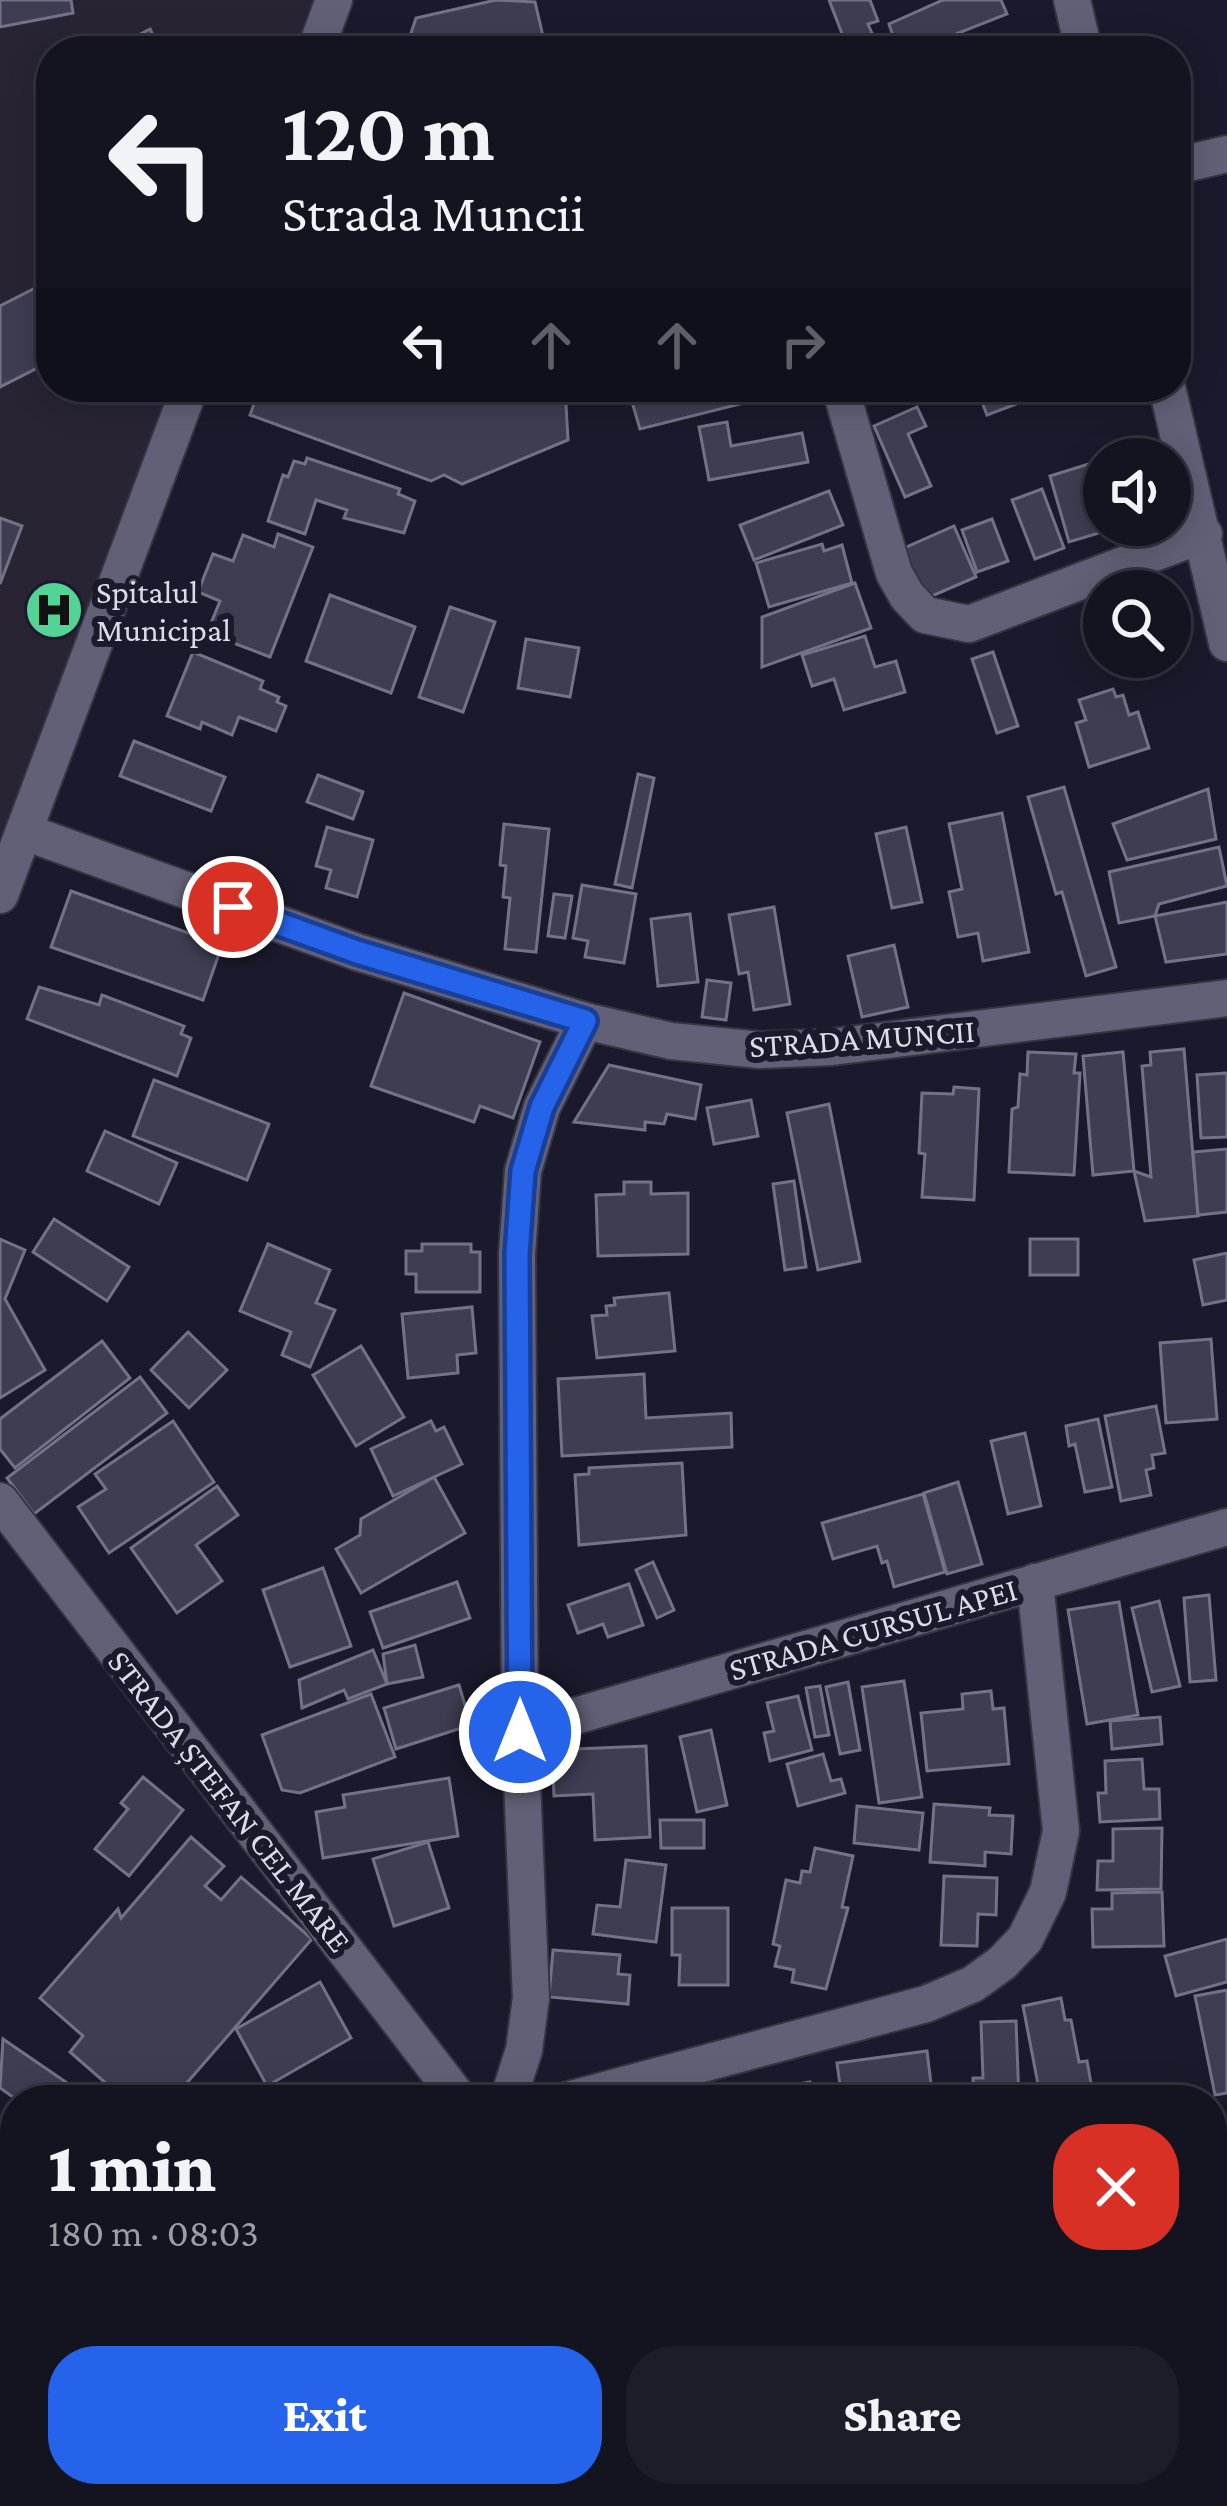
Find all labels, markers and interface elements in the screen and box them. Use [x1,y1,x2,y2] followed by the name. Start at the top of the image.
[84,84,240,240] icon: left
[282,85,495,178] text: 120 m
[282,183,585,243] text: Strada Muncii
[392,312,458,378] icon: left
[518,312,584,378] icon: ahead
[644,312,710,378] icon: ahead
[770,312,836,378] icon: right
[1083,438,1191,678] map controls
[1083,438,1191,546] button: sound
[1083,570,1191,678] button: search
[96,573,231,648] place label: Spitalul Municipal
[23,579,85,641] hospital icon: Spitalul Municipal
[182,856,284,958] pin
[200,874,266,940] icon: arrive
[748,1012,976,1064] street label: STRADA MUNCII
[725,1570,1021,1688] street label: STRADA CURSUL APEI
[99,1643,359,1960] street label: STRADA ȘTEFAN CEL MARE
[457,1669,583,1795] position arrow
[1053,2124,1179,2250] button: close
[48,2126,216,2206] text: 1 min
[48,2211,259,2254] text: 180 m · 08:03
[48,2346,602,2484] button: Exit
[626,2346,1179,2484] button: Share

